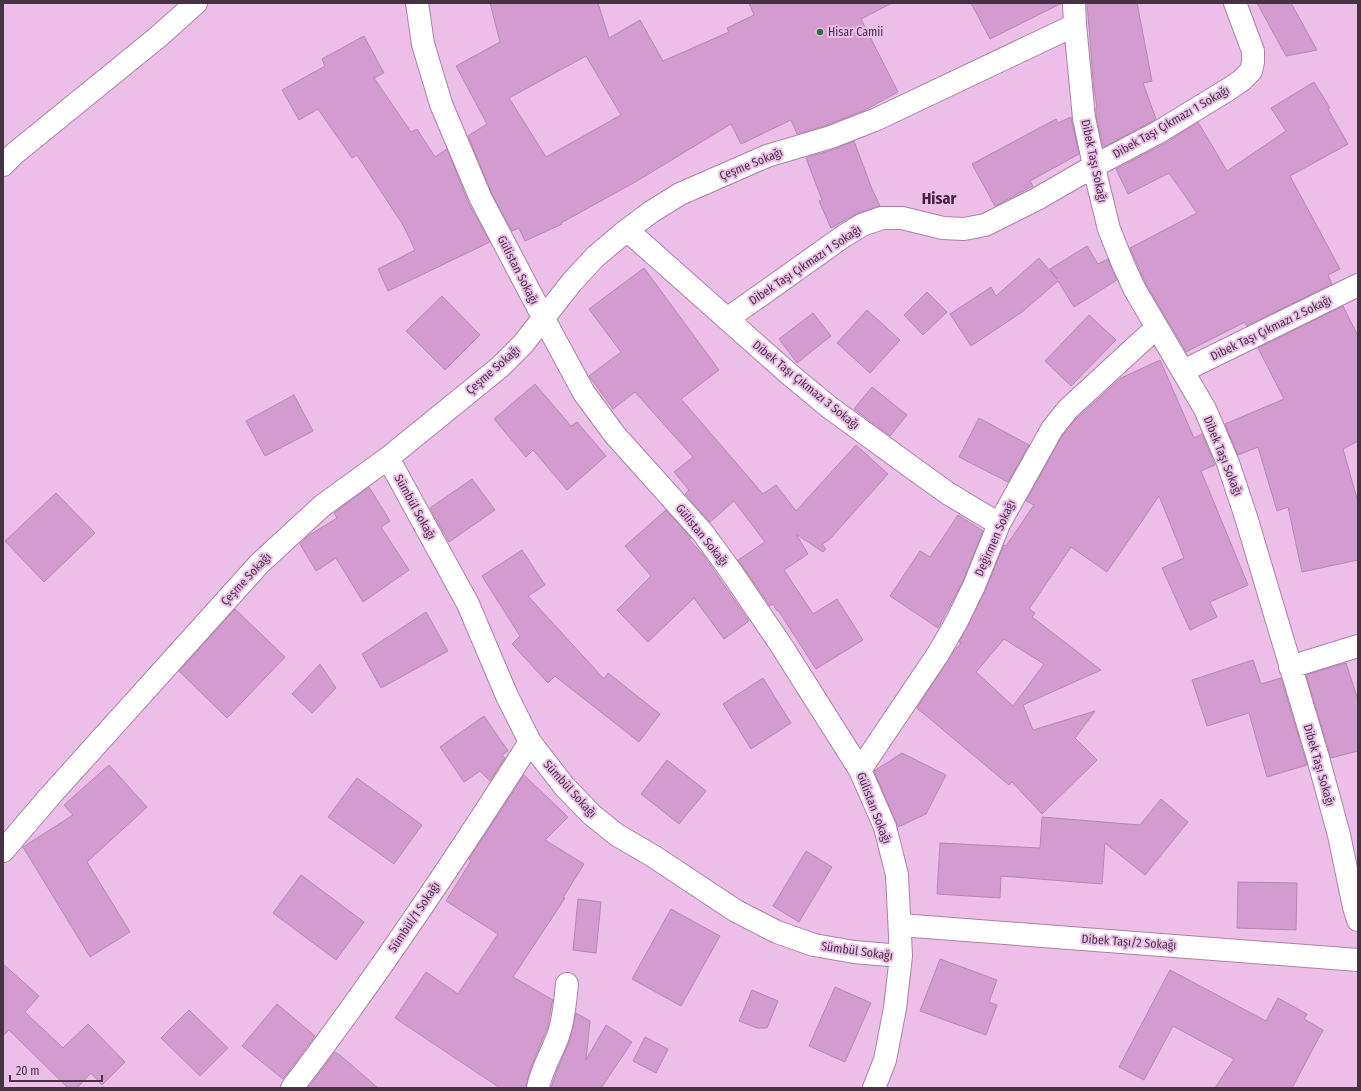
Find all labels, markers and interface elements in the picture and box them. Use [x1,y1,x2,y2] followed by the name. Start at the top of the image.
[828,25,883,39] place label: Hisar Camii
[815,27,825,37] marker: Hisar Camii
[1110,83,1232,161] street label: Dibek Taşı Çıkmazı 1 Sokağı
[1078,118,1110,204] street label: Dibek Taşı Sokağı
[717,145,785,183] street label: Çeşme Sokağı
[922,189,956,208] district label: Hisar
[746,222,864,308] street label: Dibek Taşı Çıkmazı 1 Sokağı
[495,233,541,307] street label: Gülistan Sokağı
[1208,293,1334,363] street label: Dibek Taşı Çıkmazı 2 Sokağı
[750,338,862,432] street label: Dibek Taşı Çıkmazı 3 Sokağı
[463,343,523,397] street label: Çeşme Sokağı
[1201,414,1245,498] street label: Dibek Taşı Sokağı
[391,472,439,542] street label: Sümbül Sokağı
[972,498,1018,578] street label: Değirmen Sokağı
[673,501,731,569] street label: Gülistan Sokağı
[218,550,274,608] street label: Çeşme Sokağı
[1301,722,1337,808] street label: Dibek Taşı Sokağı
[541,757,599,821] street label: Sümbül Sokağı
[854,770,894,846] street label: Gülistan Sokağı
[385,879,443,955] street label: Sümbül/1 Sokağı
[1081,932,1177,952] street label: Dibek Taşı/2 Sokağı
[820,939,894,963] street label: Sümbül Sokağı
[10,1057,102,1083] scale bar
[16,1064,40,1078] text: 20 m

